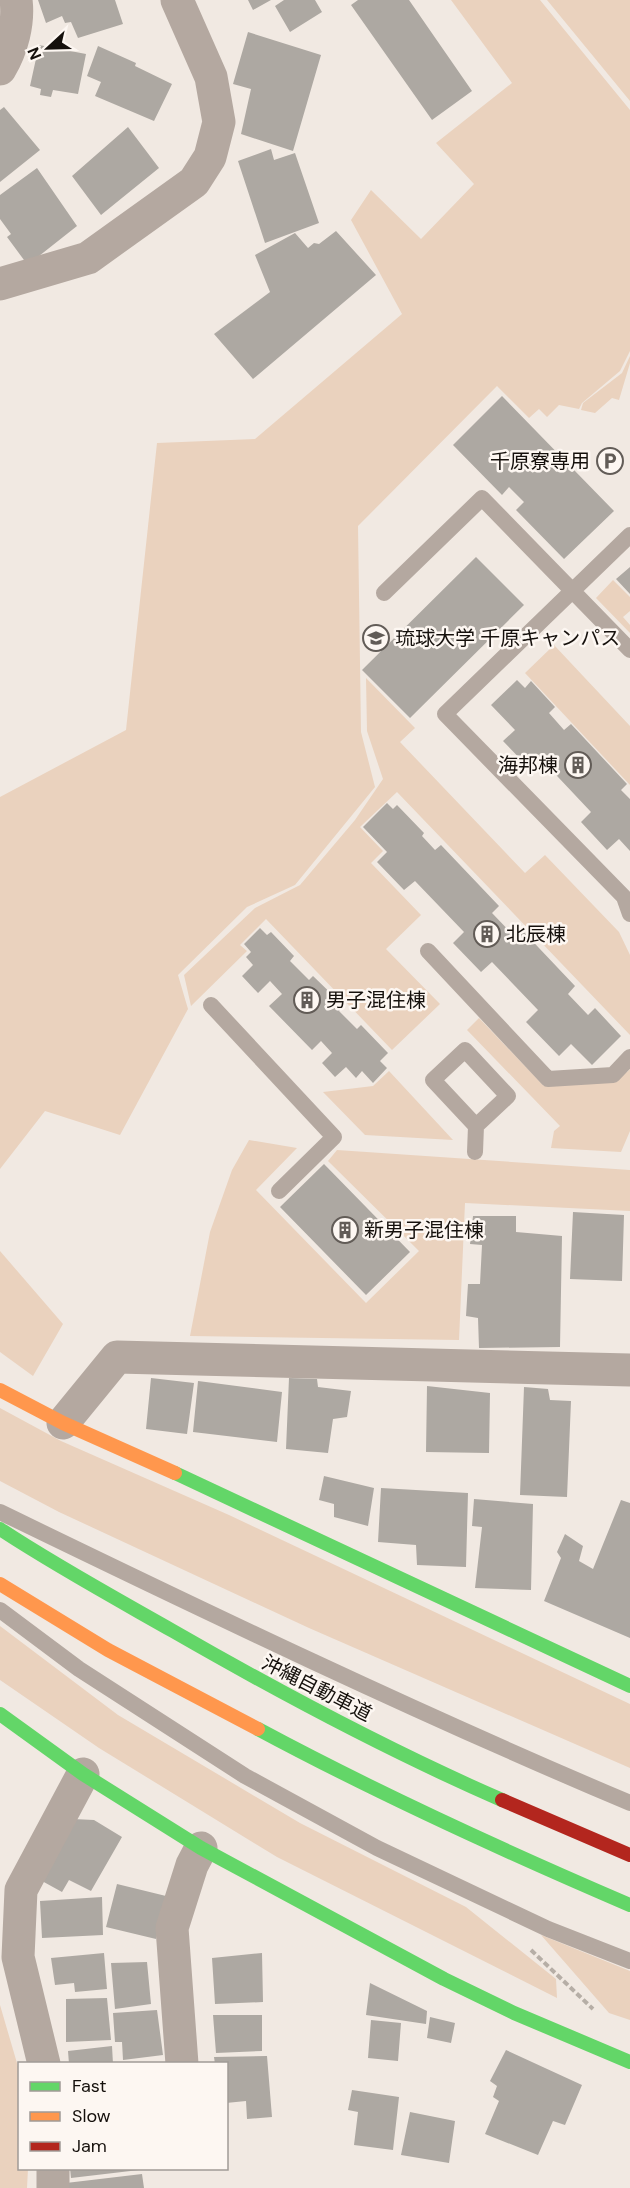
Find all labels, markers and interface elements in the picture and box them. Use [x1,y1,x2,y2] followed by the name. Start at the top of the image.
[18,18,78,78] north arrow
[23,44,46,63] text: N
[595,446,625,476] parking icon: 千原寮専用
[490,448,590,474] place label: 千原寮専用
[361,623,391,653] school or university icon: 琉球大学 千原キャンパス
[395,625,620,651] place label: 琉球大学 千原キャンパス
[563,750,593,780] building icon: 海邦棟
[498,752,558,778] place label: 海邦棟
[472,919,502,949] building icon: 北辰棟
[506,921,566,947] place label: 北辰棟
[292,985,322,1015] building icon: 男子混住棟
[326,987,426,1013] place label: 男子混住棟
[330,1215,360,1245] building icon: 新男子混住棟
[364,1217,484,1243] place label: 新男子混住棟
[258,1649,376,1727] street label: 沖縄自動車道
[18,2062,228,2170] legend
[72,2074,107,2098] text: Fast
[72,2104,111,2128] text: Slow
[72,2134,107,2158] text: Jam

